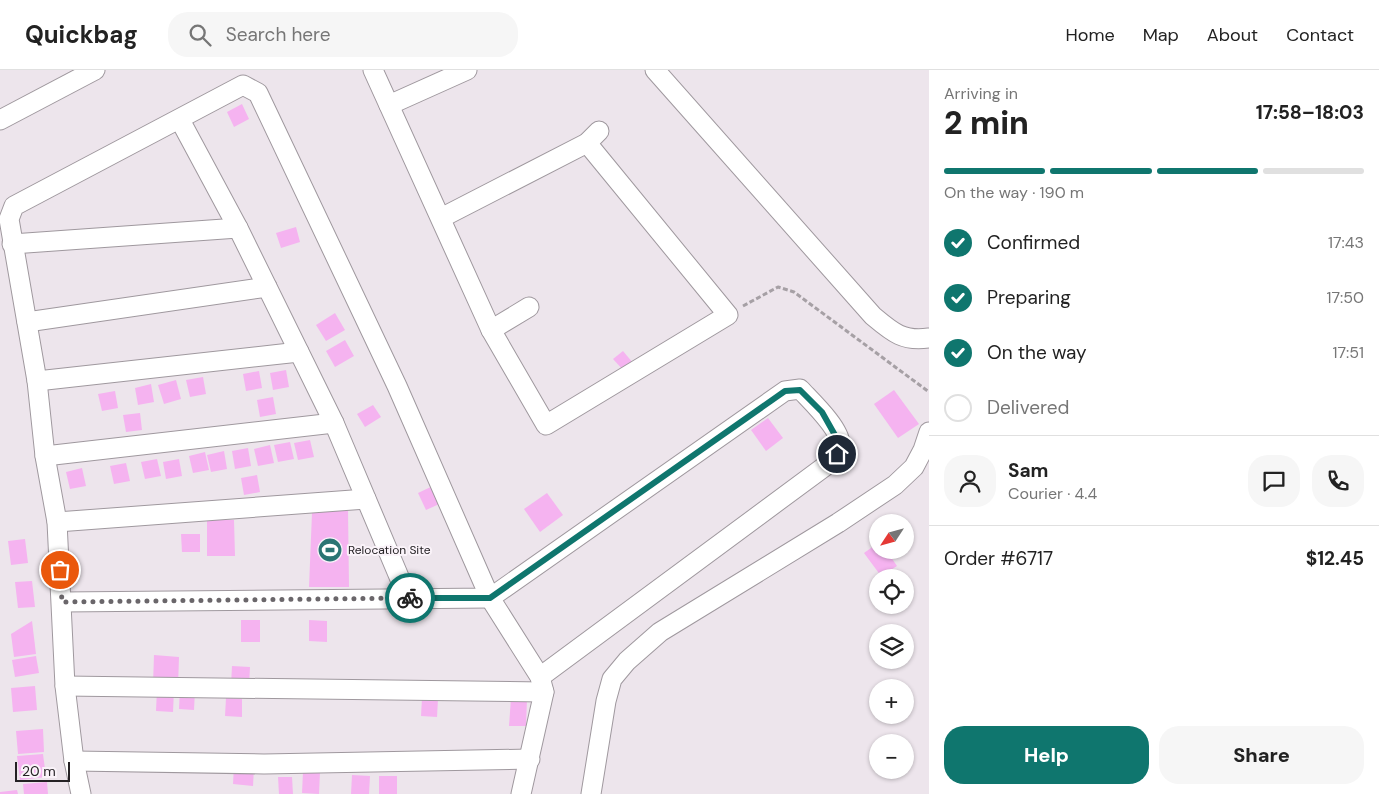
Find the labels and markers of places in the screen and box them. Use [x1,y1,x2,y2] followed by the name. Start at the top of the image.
[816,433,858,475] pin
[317,537,343,563] sports icon: Relocation Site
[348,542,431,558] place label: Relocation Site
[39,549,81,591] pin

